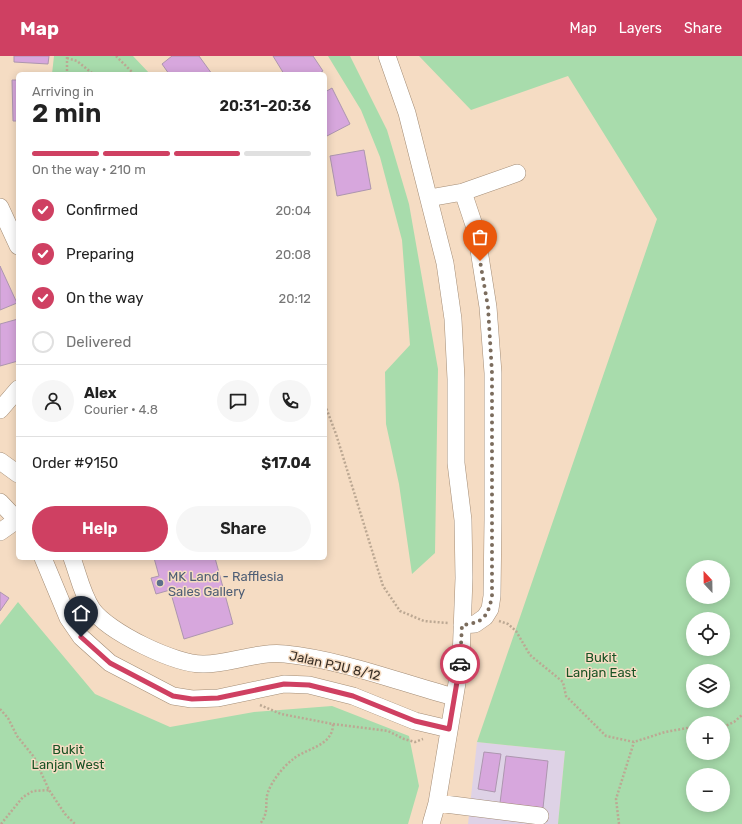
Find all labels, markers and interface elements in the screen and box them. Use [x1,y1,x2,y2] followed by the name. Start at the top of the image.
[20,17,59,40] text: Map
[570,20,597,37] text: Map
[619,20,662,37] text: Layers
[684,20,722,37] text: Share
[32,84,94,99] text: Arriving in
[220,97,311,115] text: 20:31–20:36
[32,98,101,129] text: 2 min
[32,162,146,177] text: On the way · 210 m
[32,199,54,221] icon: check
[66,201,138,219] text: Confirmed
[275,203,311,218] text: 20:04
[463,220,497,261] pin
[469,226,491,248] icon: bag
[32,243,54,265] icon: check
[66,245,134,263] text: Preparing
[275,247,311,262] text: 20:08
[32,287,54,309] icon: check
[66,289,144,307] text: On the way
[279,291,311,306] text: 20:12
[66,333,131,351] text: Delivered
[32,380,74,422] button: person
[217,380,259,422] button: chat
[269,380,311,422] button: phone
[84,384,117,402] text: Alex
[84,402,158,417] text: Courier · 4.8
[32,454,118,472] text: Order #9150
[261,454,311,472] text: $17.04
[32,506,168,552] button: Help
[176,506,311,552] button: Share
[686,560,730,604] north arrow
[686,560,730,812] map controls
[168,569,284,599] place label: MK Land - Rafflesia Sales Gallery
[155,578,165,588] marker: MK Land - Rafflesia Sales Gallery
[64,596,98,637] pin
[70,602,92,624] icon: home
[686,612,730,656] button: locate
[440,644,480,684] courier
[288,648,382,683] street label: Jalan PJU 8/12
[566,650,636,680] park label: Bukit Lanjan East
[449,653,471,675] icon: car
[686,664,730,708] button: layers
[686,716,730,760] button: +
[32,742,104,772] park label: Bukit Lanjan West
[686,768,730,812] button: −

